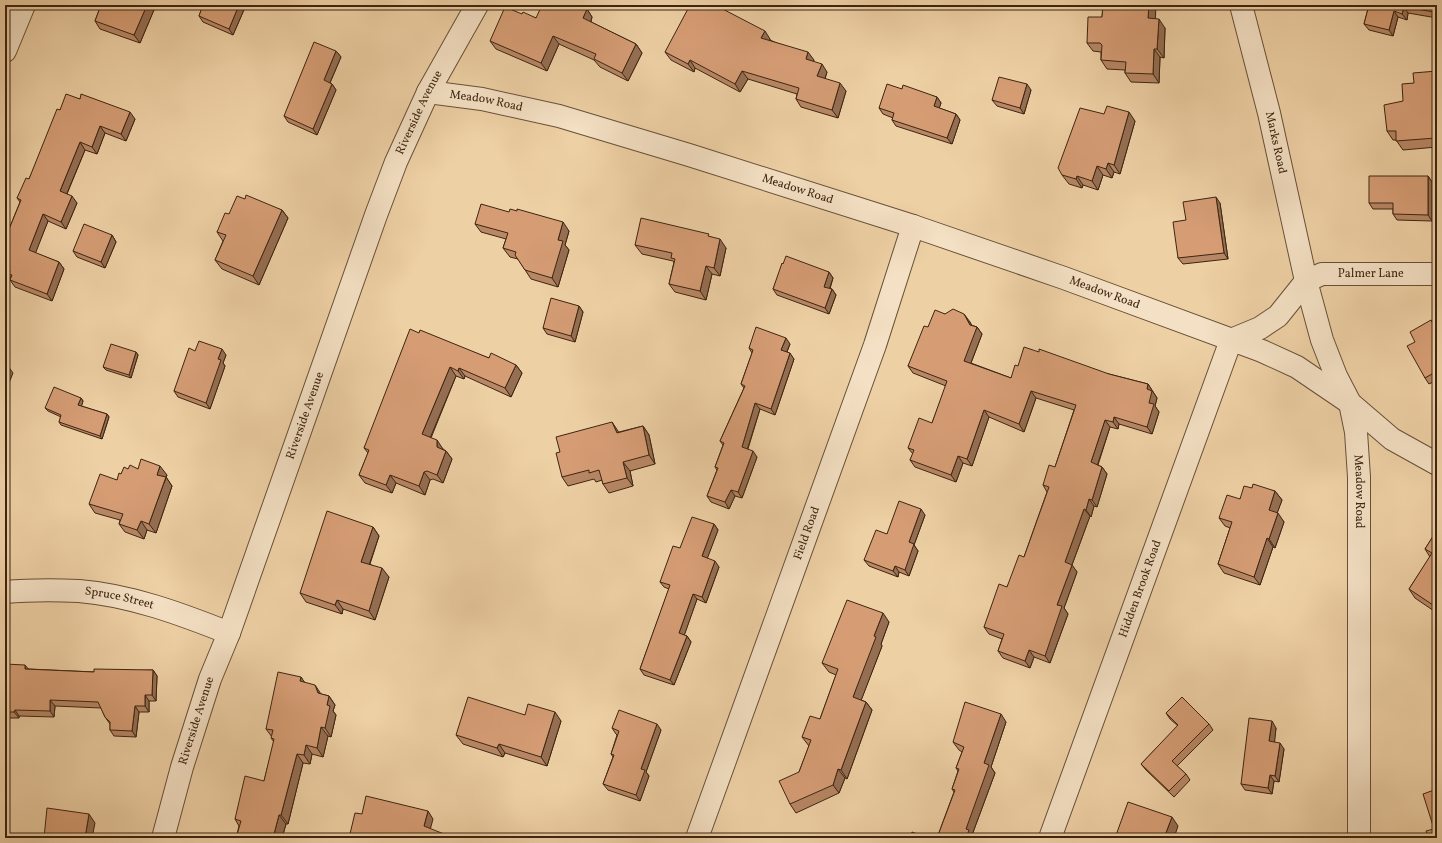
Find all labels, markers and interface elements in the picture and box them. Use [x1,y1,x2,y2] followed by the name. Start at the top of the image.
[392,67,447,157] street label: Riverside Avenue
[449,87,525,116] street label: Meadow Road
[1261,110,1290,176] street label: Marks Road
[760,171,836,208] street label: Meadow Road
[1338,266,1404,282] street label: Palmer Lane
[1067,273,1142,313] street label: Meadow Road
[283,369,328,462] street label: Riverside Avenue
[1350,454,1367,529] street label: Meadow Road
[790,504,824,562] street label: Field Road
[1115,538,1166,640] street label: Hidden Brook Road
[84,584,156,614] street label: Spruce Street
[175,674,218,767] street label: Riverside Avenue

